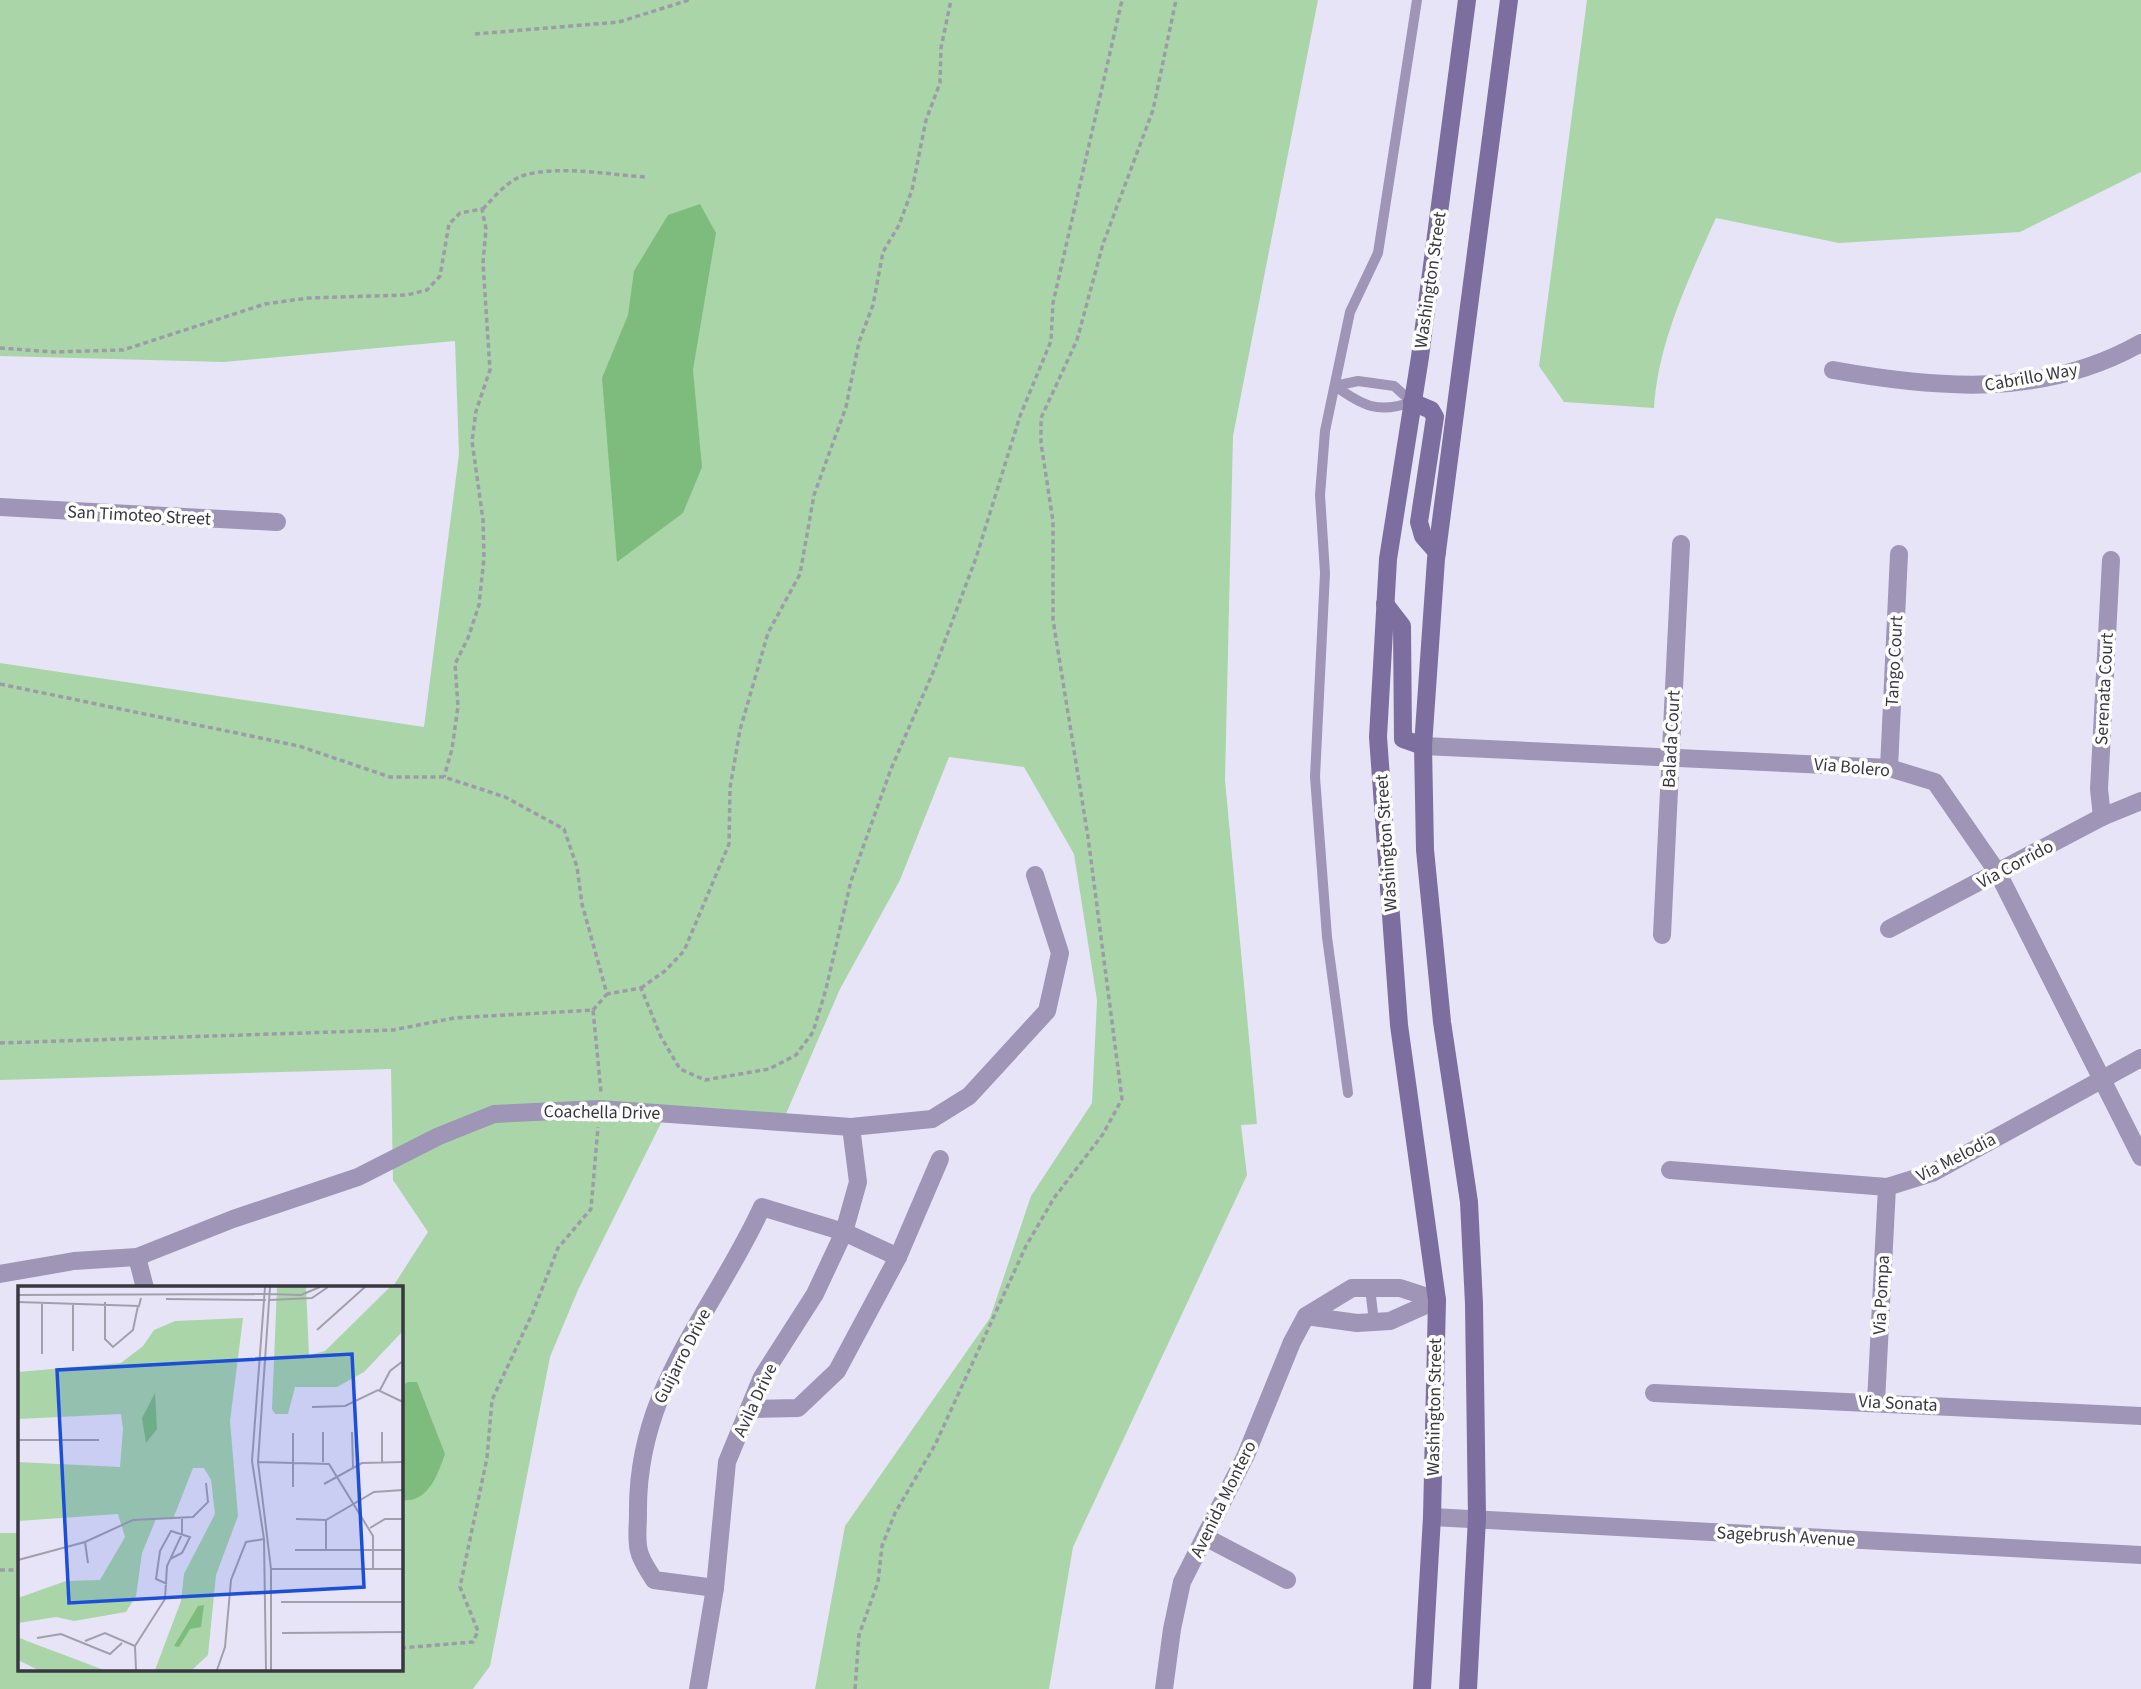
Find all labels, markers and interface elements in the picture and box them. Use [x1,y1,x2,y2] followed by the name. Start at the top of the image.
[1409,210,1452,350] street label: Washington Street
[1983,357,2080,398] street label: Cabrillo Way
[67,499,211,532] street label: San Timoteo Street
[1880,615,1909,707] street label: Tango Court
[2089,632,2120,746] street label: Serenata Court
[1656,689,1687,789] street label: Balada Court
[1813,752,1891,783] street label: Via Bolero
[1369,773,1404,913] street label: Washington Street
[1973,834,2058,895] street label: Via Corrido
[543,1099,661,1126] street label: Coachella Drive
[1912,1127,2000,1188] street label: Via Melodia
[1867,1255,1896,1335] street label: Via Pompa
[18,1286,402,1672] inset map
[648,1304,717,1408] street label: Guijarro Drive
[1421,1338,1448,1476] street label: Washington Street
[727,1359,783,1441] street label: Avila Drive
[1858,1389,1938,1418] street label: Via Sonata
[1184,1437,1263,1562] street label: Avenida Montero
[1716,1520,1856,1553] street label: Sagebrush Avenue

